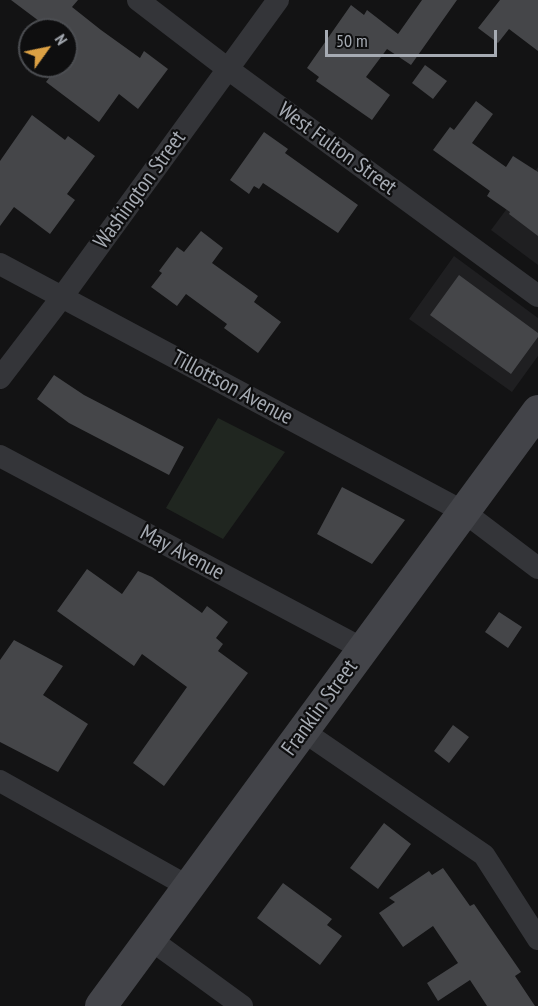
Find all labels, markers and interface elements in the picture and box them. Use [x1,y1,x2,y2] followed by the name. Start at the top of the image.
[18,18,78,78] north arrow
[328,18,500,56] scale bar
[336,29,368,52] text: 50 m
[51,30,72,48] text: N
[273,97,401,201] street label: West Fulton Street
[88,126,192,254] street label: Washington Street
[167,345,297,431] street label: Tillottson Avenue
[135,520,229,586] street label: May Avenue
[276,655,364,761] street label: Franklin Street

